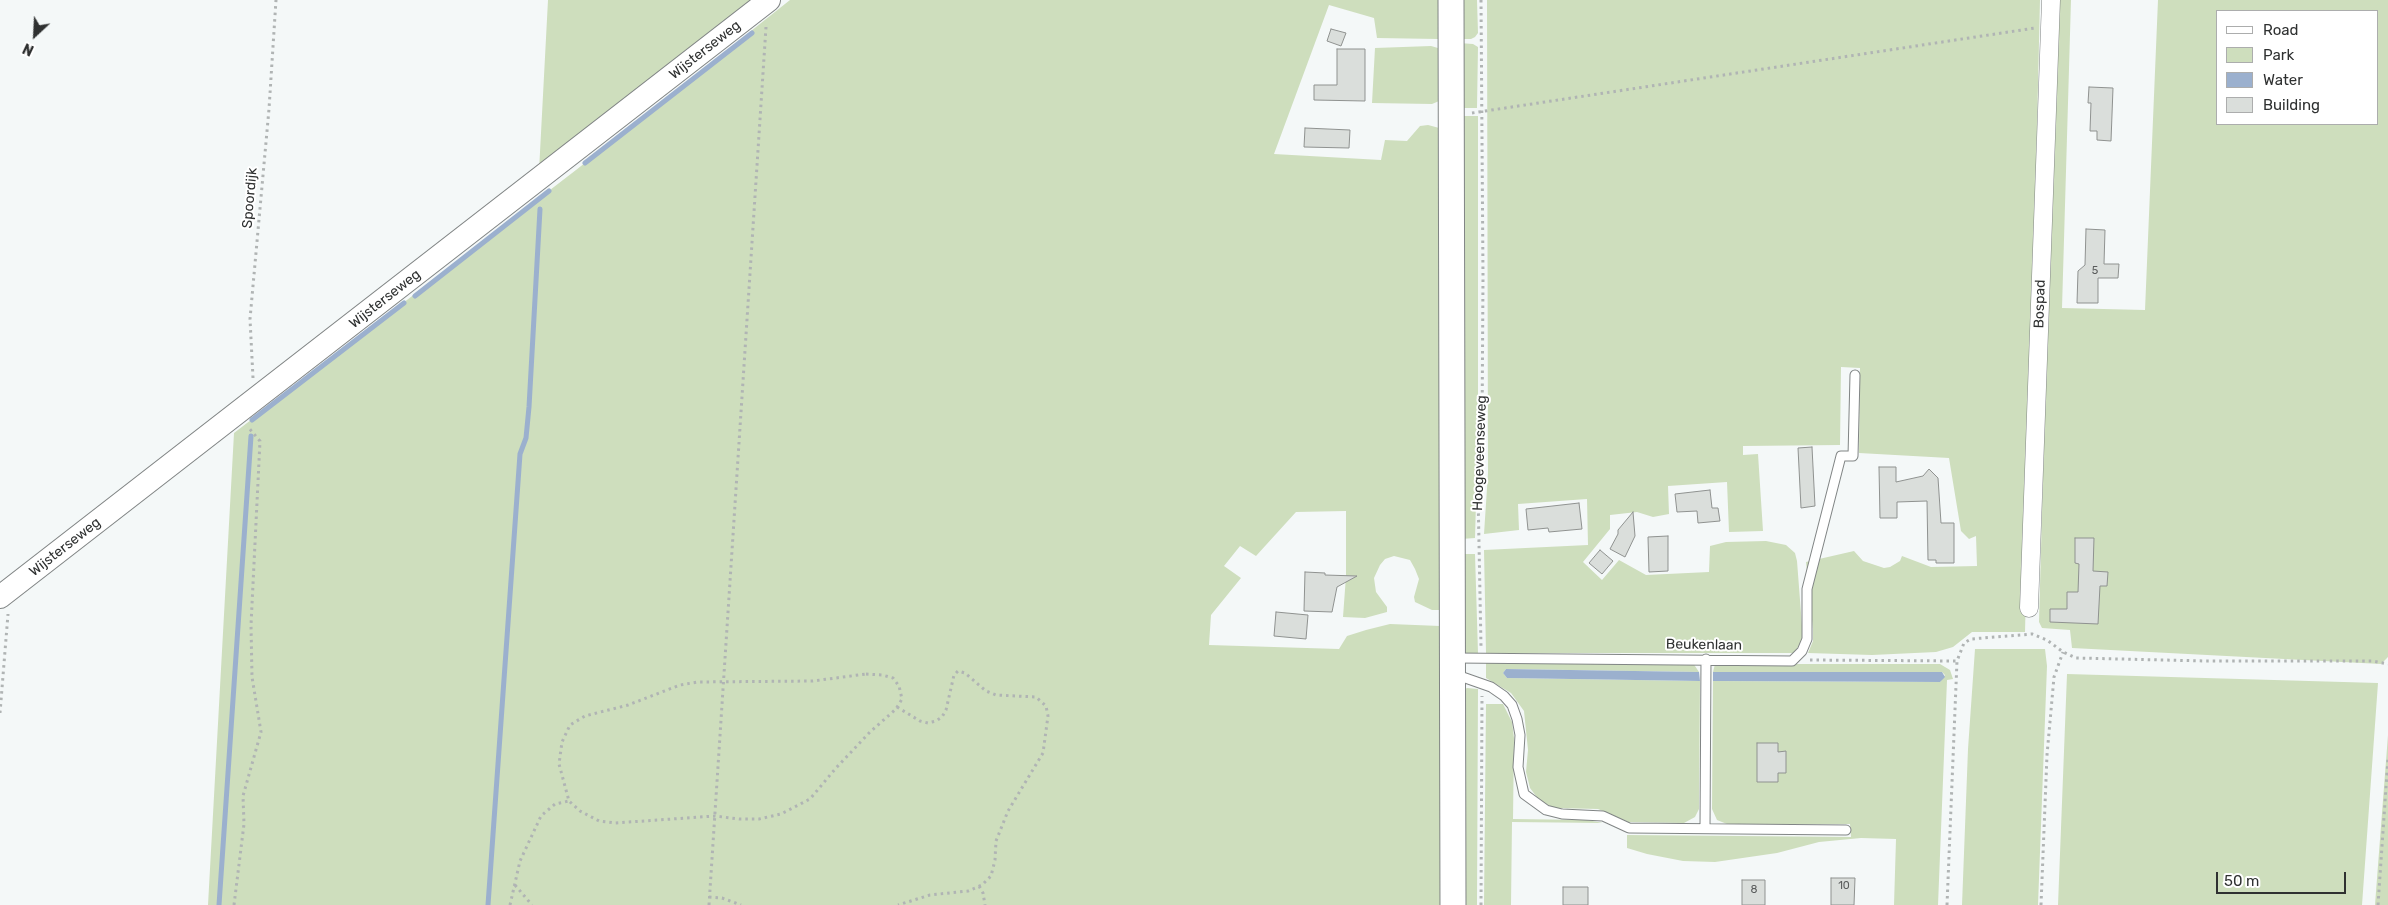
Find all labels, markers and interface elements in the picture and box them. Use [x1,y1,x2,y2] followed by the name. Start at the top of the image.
[10,10,60,60] north arrow
[2216,10,2378,125] legend
[666,17,744,83] street label: Wijsterseweg
[2263,21,2299,39] text: Road
[20,39,37,59] text: N
[2263,46,2294,64] text: Park
[2263,71,2303,89] text: Water
[2263,96,2320,114] text: Building
[239,167,261,229] street label: Spoordijk
[2092,264,2098,278] house number: 5
[346,266,424,332] street label: Wijsterseweg
[2031,279,2049,329] street label: Bospad
[1470,395,1490,511] street label: Hoogeveenseweg
[26,514,104,580] street label: Wijsterseweg
[1666,636,1742,654] street label: Beukenlaan
[2218,862,2348,894] scale bar
[2224,872,2259,890] text: 50 m
[1838,879,1850,893] house number: 10
[1751,883,1757,897] house number: 8

